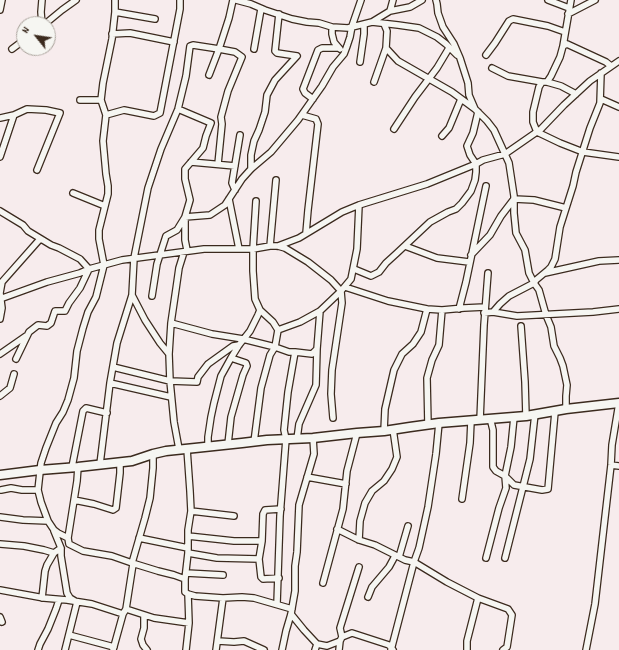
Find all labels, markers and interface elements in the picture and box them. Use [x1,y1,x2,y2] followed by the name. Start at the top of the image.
[16,16,56,56] north arrow
[18,24,35,37] text: N

